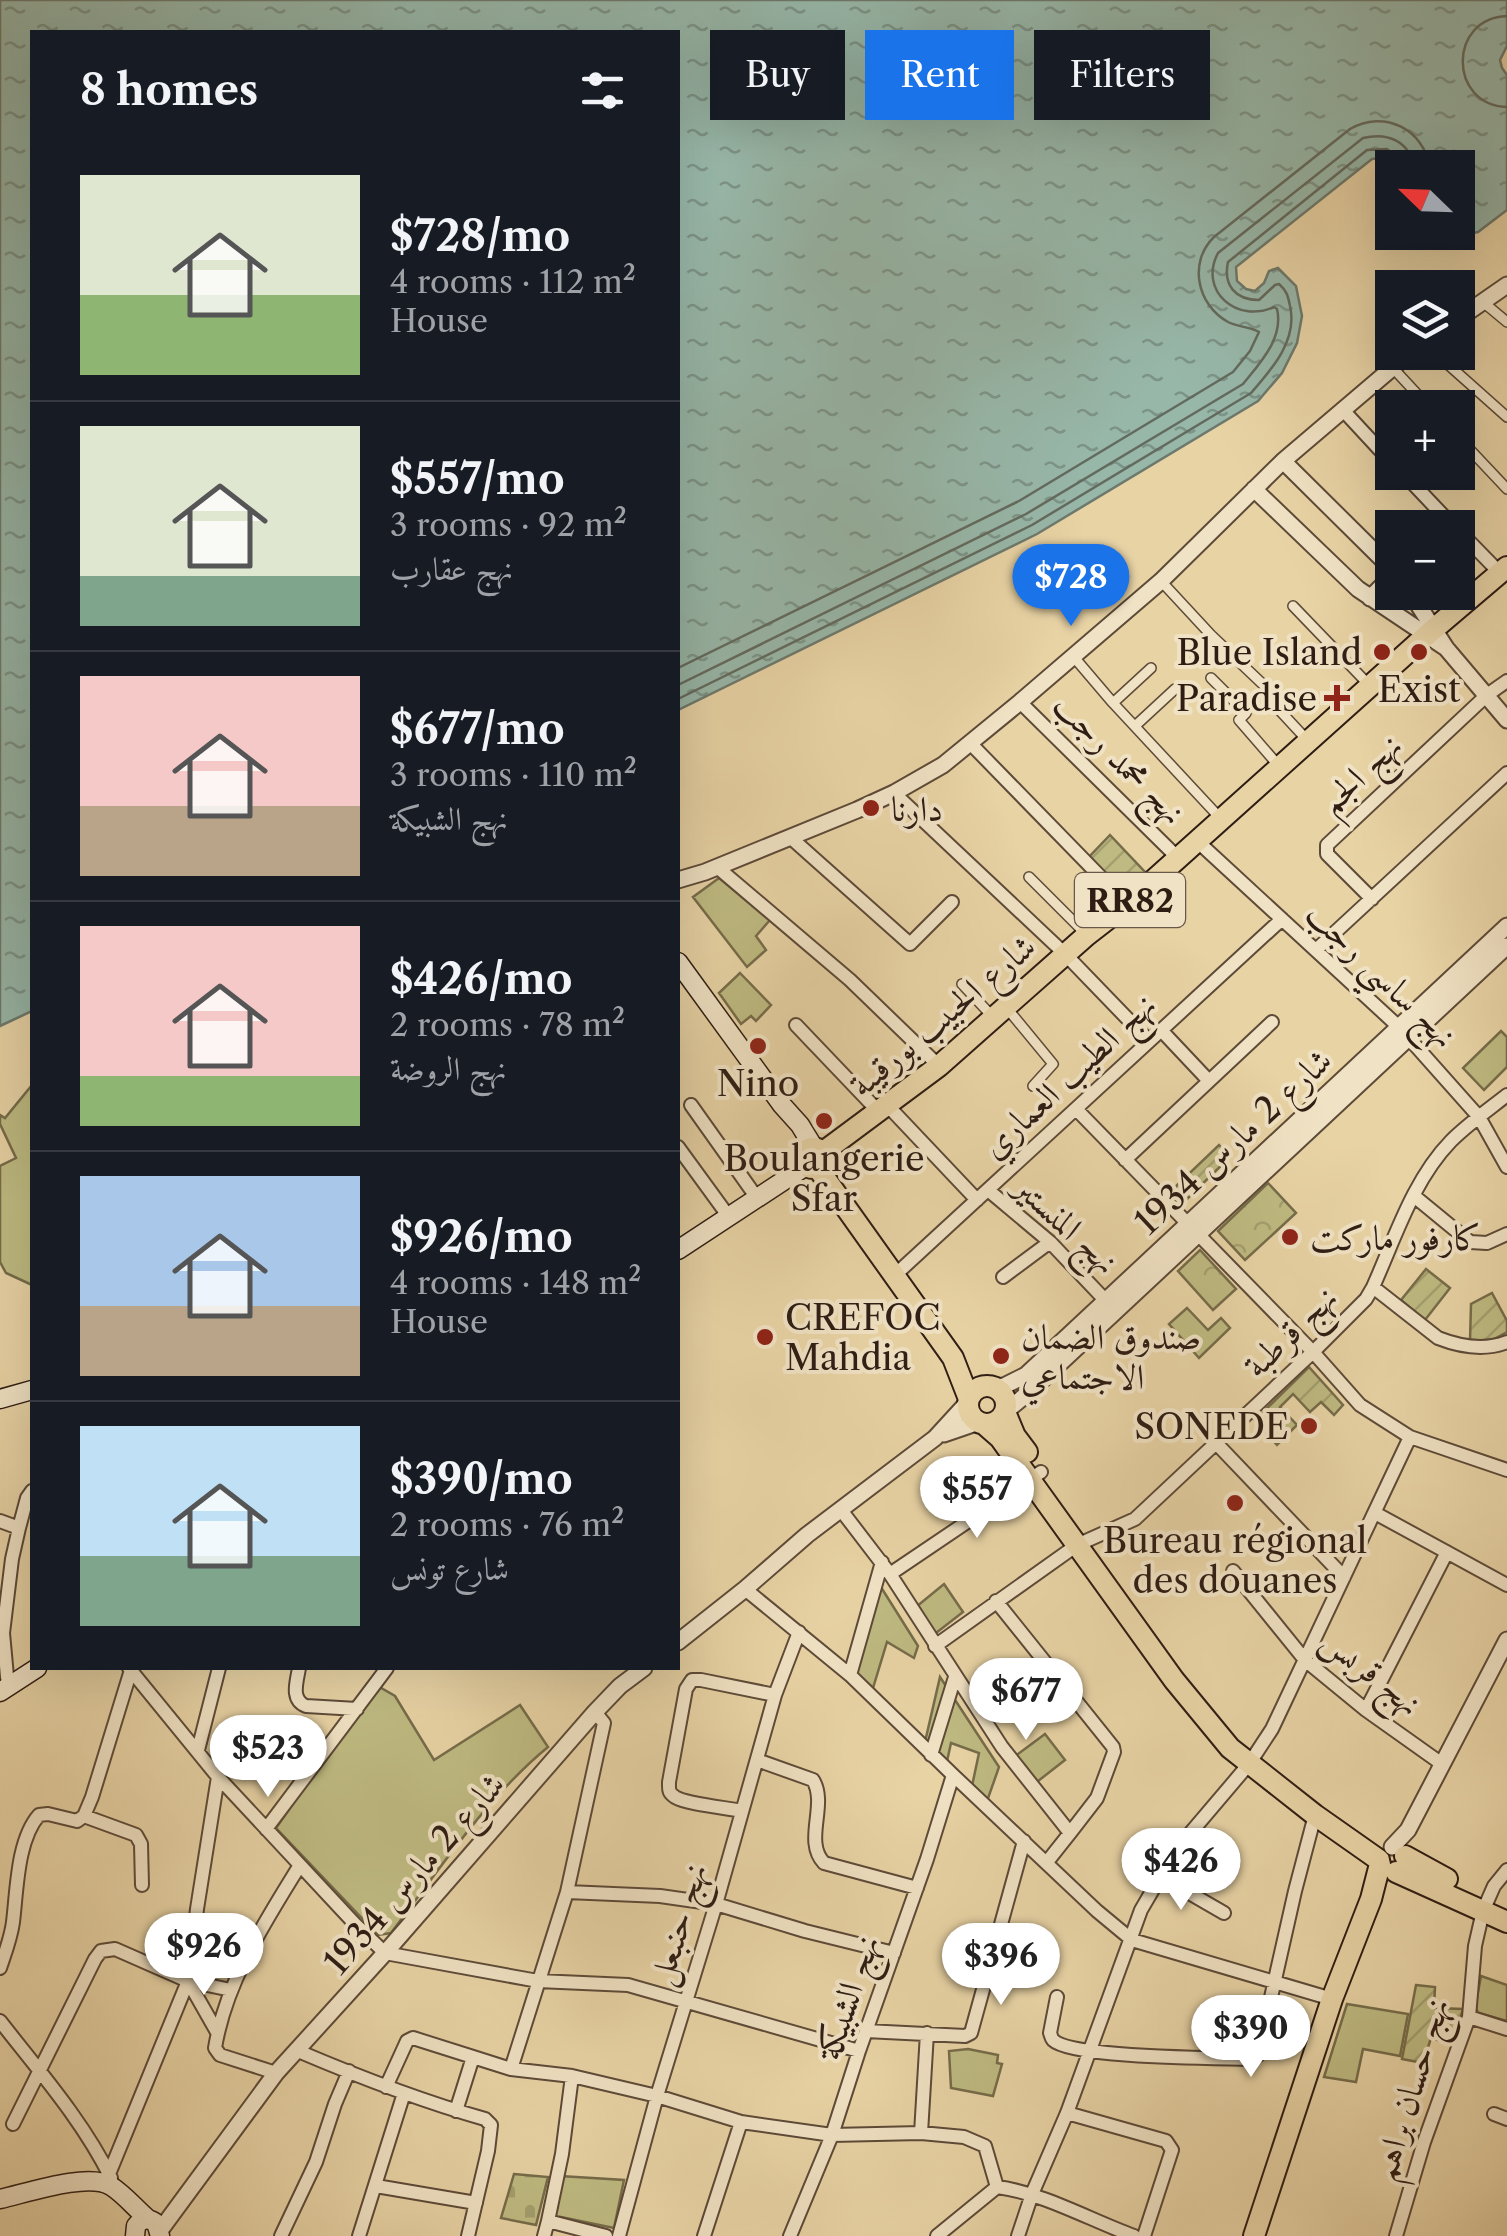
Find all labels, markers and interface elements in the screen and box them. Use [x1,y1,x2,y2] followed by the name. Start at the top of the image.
[710,30,845,120] chip: Buy
[865,30,1014,120] chip: Rent
[1034,30,1210,120] chip: Filters
[575,63,630,118] icon: filters
[80,64,258,116] text: 8 homes
[1375,150,1475,250] north arrow
[1375,150,1475,610] map controls
[390,210,570,262] text: $728/mo
[160,215,280,335] icon: home
[390,262,636,301] text: 4 rooms · 112 m²
[1375,270,1475,370] button: layers
[390,301,488,340] text: House
[1375,390,1475,490] button: +
[390,453,565,505] text: $557/mo
[160,466,280,586] icon: home
[390,505,627,544] text: 3 rooms · 92 m²
[1375,510,1475,610] button: −
[1012,544,1130,629] pin: $728
[390,549,513,588] text: نهج عقارب
[1034,557,1108,596] text: $728
[1177,631,1362,674] place label: Blue Island
[1371,641,1393,663] marker: Blue Island
[1408,641,1430,663] marker: Exist
[1378,668,1461,711] place label: Exist
[1176,677,1317,720] place label: Paradise
[1038,683,1195,840] street label: نهج محمد رجب
[1326,687,1348,709] marker: Paradise
[390,703,565,755] text: $677/mo
[160,716,280,836] icon: home
[1309,724,1419,831] street label: نهج الجم
[390,755,637,794] text: 3 rooms · 110 m²
[891,787,943,830] place label: دارنا
[860,797,882,819] marker: دارنا
[390,799,508,838] text: نهج الشبيكة
[1075,873,1185,927] road number: RR82
[1289,892,1466,1065] street label: نهج ساسي رجب
[840,924,1049,1112] street label: شارع الحبيب بورقيبة
[390,953,573,1005] text: $426/mo
[160,966,280,1086] icon: home
[972,983,1171,1174] street label: نهج الطيب العماري
[390,1005,625,1044] text: 2 rooms · 78 m²
[747,1035,769,1057] marker: Nino
[1125,1039,1346,1249] street label: شارع 2 مارس 1934
[390,1049,506,1088] text: نهج الروضة
[717,1062,799,1105] place label: Nino
[813,1110,835,1132] marker: Boulangerie Sfar
[723,1137,925,1220] place label: Boulangerie Sfar
[997,1163,1128,1290] street label: نهج المنستير
[390,1211,573,1263] text: $926/mo
[160,1216,280,1336] icon: home
[1310,1216,1481,1260] place label: كارفور ماركت
[1279,1226,1301,1248] marker: كارفور ماركت
[390,1263,641,1302] text: 4 rooms · 148 m²
[1234,1276,1353,1393] street label: نهج قرطبة
[785,1296,940,1379] place label: CREFOC Mahdia
[390,1302,488,1341] text: House
[1021,1315,1201,1406] place label: صندوق الضمان الاجتماعي
[754,1326,776,1348] marker: CREFOC Mahdia
[990,1345,1012,1367] marker: صندوق الضمان الاجتماعي
[1134,1405,1289,1448] place label: SONEDE
[1298,1415,1320,1437] marker: SONEDE
[390,1453,573,1505] text: $390/mo
[918,1456,1036,1541] pin: $557
[160,1466,280,1586] icon: home
[942,1469,1012,1508] text: $557
[1224,1492,1246,1514] marker: Bureau régional des douanes
[390,1505,624,1544] text: 2 rooms · 76 m²
[1103,1519,1367,1602] place label: Bureau régional des douanes
[390,1549,509,1588] text: شارع تونس
[1307,1618,1431,1732] street label: نهج قربس
[967,1658,1085,1743] pin: $677
[991,1671,1061,1710] text: $677
[209,1715,327,1800] pin: $523
[232,1728,304,1767] text: $523
[314,1763,520,1988] street label: شارع 2 مارس 1934
[1122,1828,1240,1913] pin: $426
[1144,1841,1218,1880] text: $426
[638,1858,725,1993] street label: نهج حنبعل
[145,1913,263,1998] pin: $926
[942,1923,1060,2008] pin: $396
[167,1926,242,1965] text: $926
[805,1929,898,2070] street label: نهج الشبيكة
[964,1936,1038,1975] text: $396
[1362,1992,1470,2189] street label: نهج حسان براهم
[1192,1995,1310,2080] pin: $390
[1213,2008,1289,2047] text: $390

